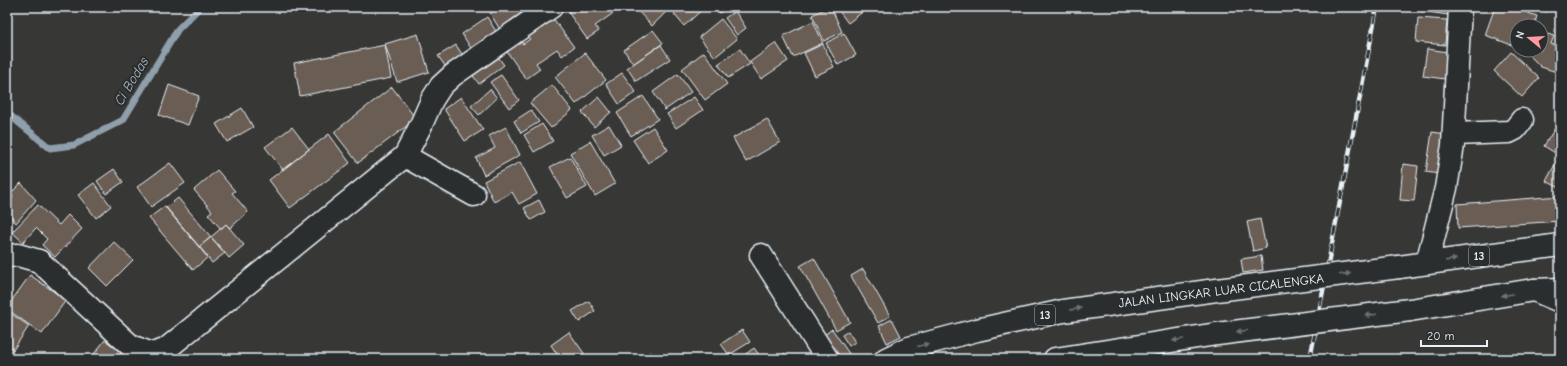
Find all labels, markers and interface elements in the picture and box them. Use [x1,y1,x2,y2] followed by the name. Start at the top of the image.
[1509,18,1549,58] north arrow
[1513,30,1527,40] text: N
[111,54,152,108] water label: Ci Bodas
[1469,246,1489,266] road number: 13
[1445,257,1457,263] one-way arrow
[1118,270,1325,311] street label: JALAN LINGKAR LUAR CICALENGKA
[1339,271,1351,277] one-way arrow
[1501,292,1513,298] one-way arrow
[1035,305,1055,325] road number: 13
[1070,306,1082,312] one-way arrow
[1365,312,1377,318] one-way arrow
[1421,322,1487,348] scale bar
[1236,328,1248,334] one-way arrow
[1427,329,1455,343] text: 20 m
[1172,337,1185,343] one-way arrow
[917,342,929,348] one-way arrow

